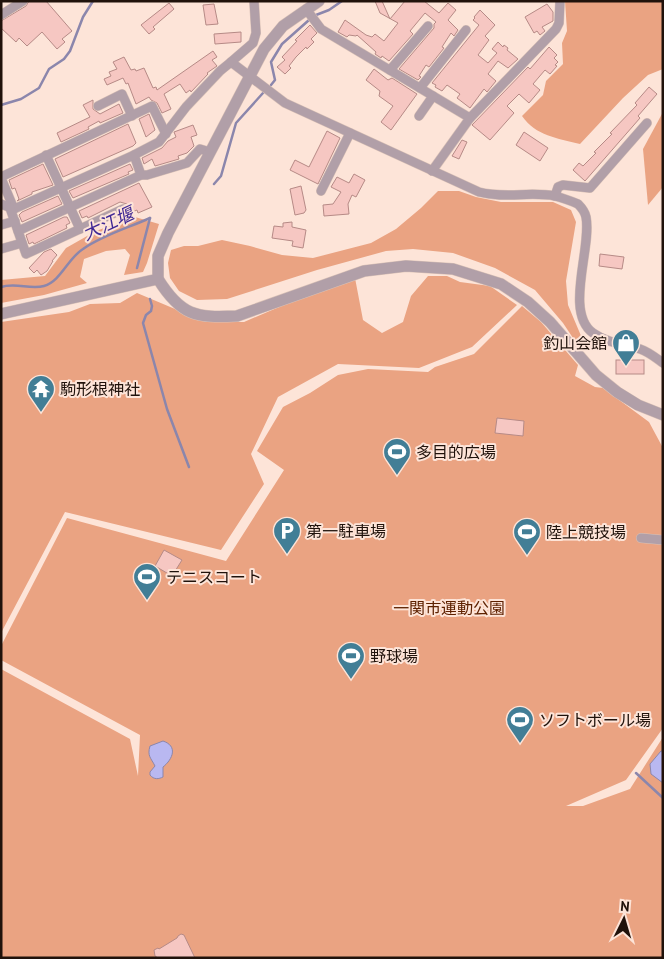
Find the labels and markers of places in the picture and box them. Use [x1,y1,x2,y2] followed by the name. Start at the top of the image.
[611,328,641,367] shop icon: 釣山会館
[543,333,607,353] place label: 釣山会館
[26,374,56,413] temple icon: 駒形根神社
[60,379,140,399] place label: 駒形根神社
[382,437,412,476] sports icon: 多目的広場
[416,442,496,462] place label: 多目的広場
[272,516,302,555] parking icon: 第一駐車場
[512,517,542,556] sports icon: 陸上競技場
[306,521,386,541] place label: 第一駐車場
[546,522,626,542] place label: 陸上競技場
[132,562,162,601] sports icon: テニスコート
[166,567,262,587] place label: テニスコート
[336,641,366,680] sports icon: 野球場
[370,646,418,666] place label: 野球場
[505,705,535,744] sports icon: ソフトボール場
[539,710,651,730] place label: ソフトボール場

